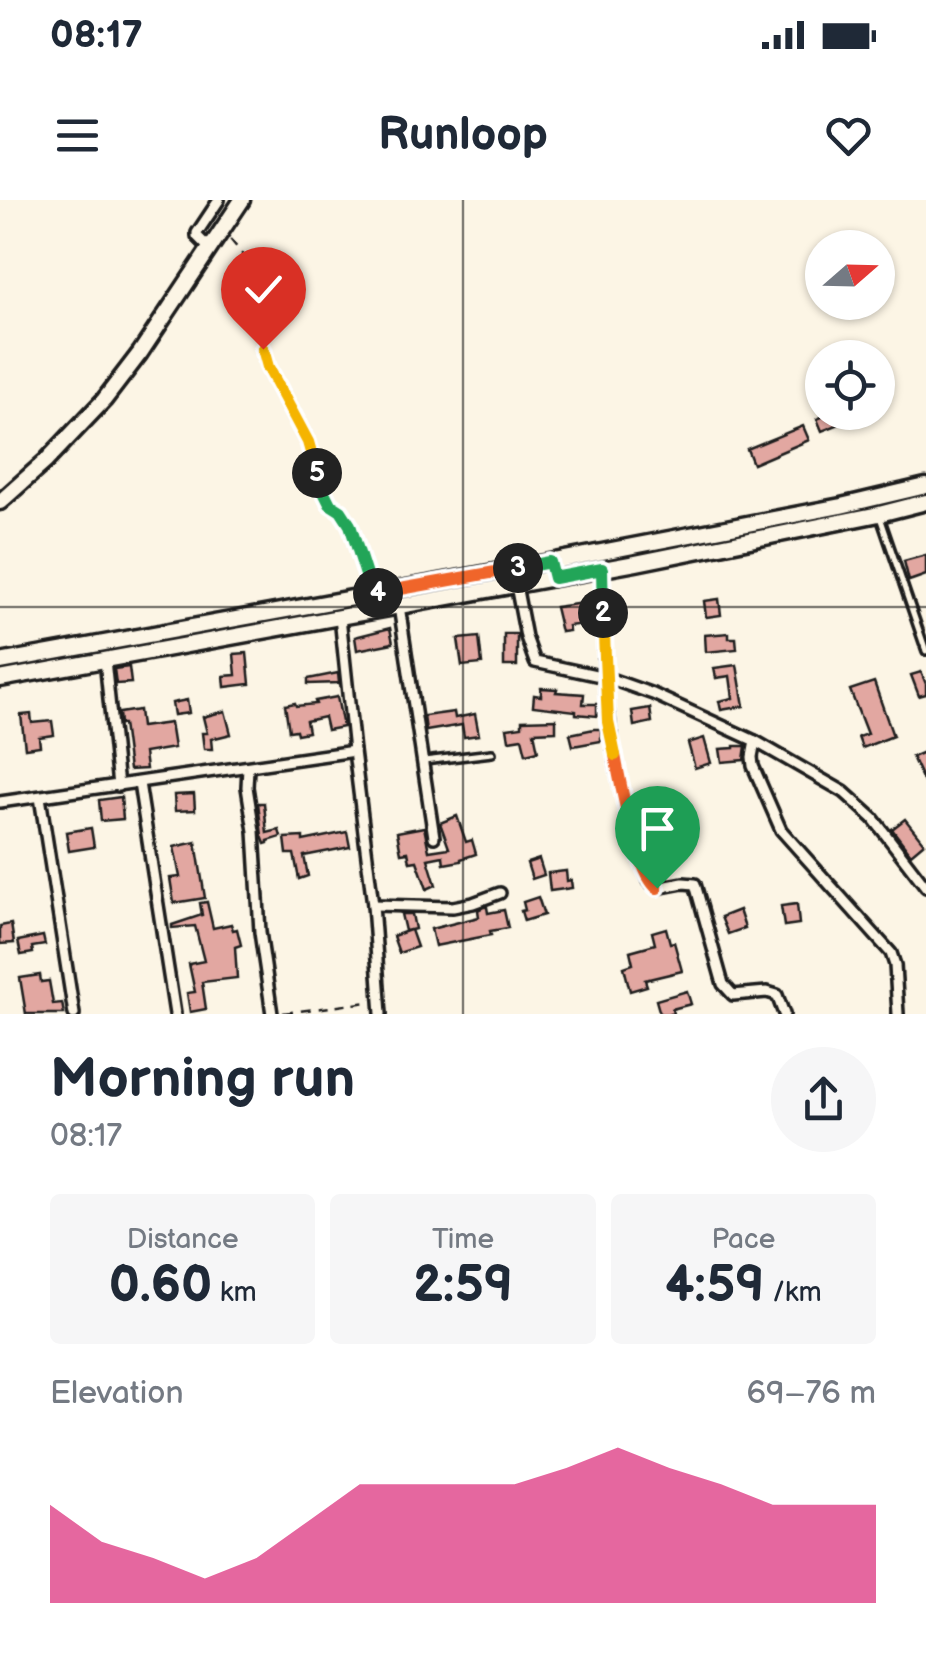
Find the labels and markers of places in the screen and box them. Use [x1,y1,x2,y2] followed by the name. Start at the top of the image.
[221,247,306,350] pin
[292,448,342,498] pin: 5
[493,543,543,593] pin: 3
[353,568,403,618] pin: 4
[578,588,628,638] pin: 2
[615,786,700,889] pin

